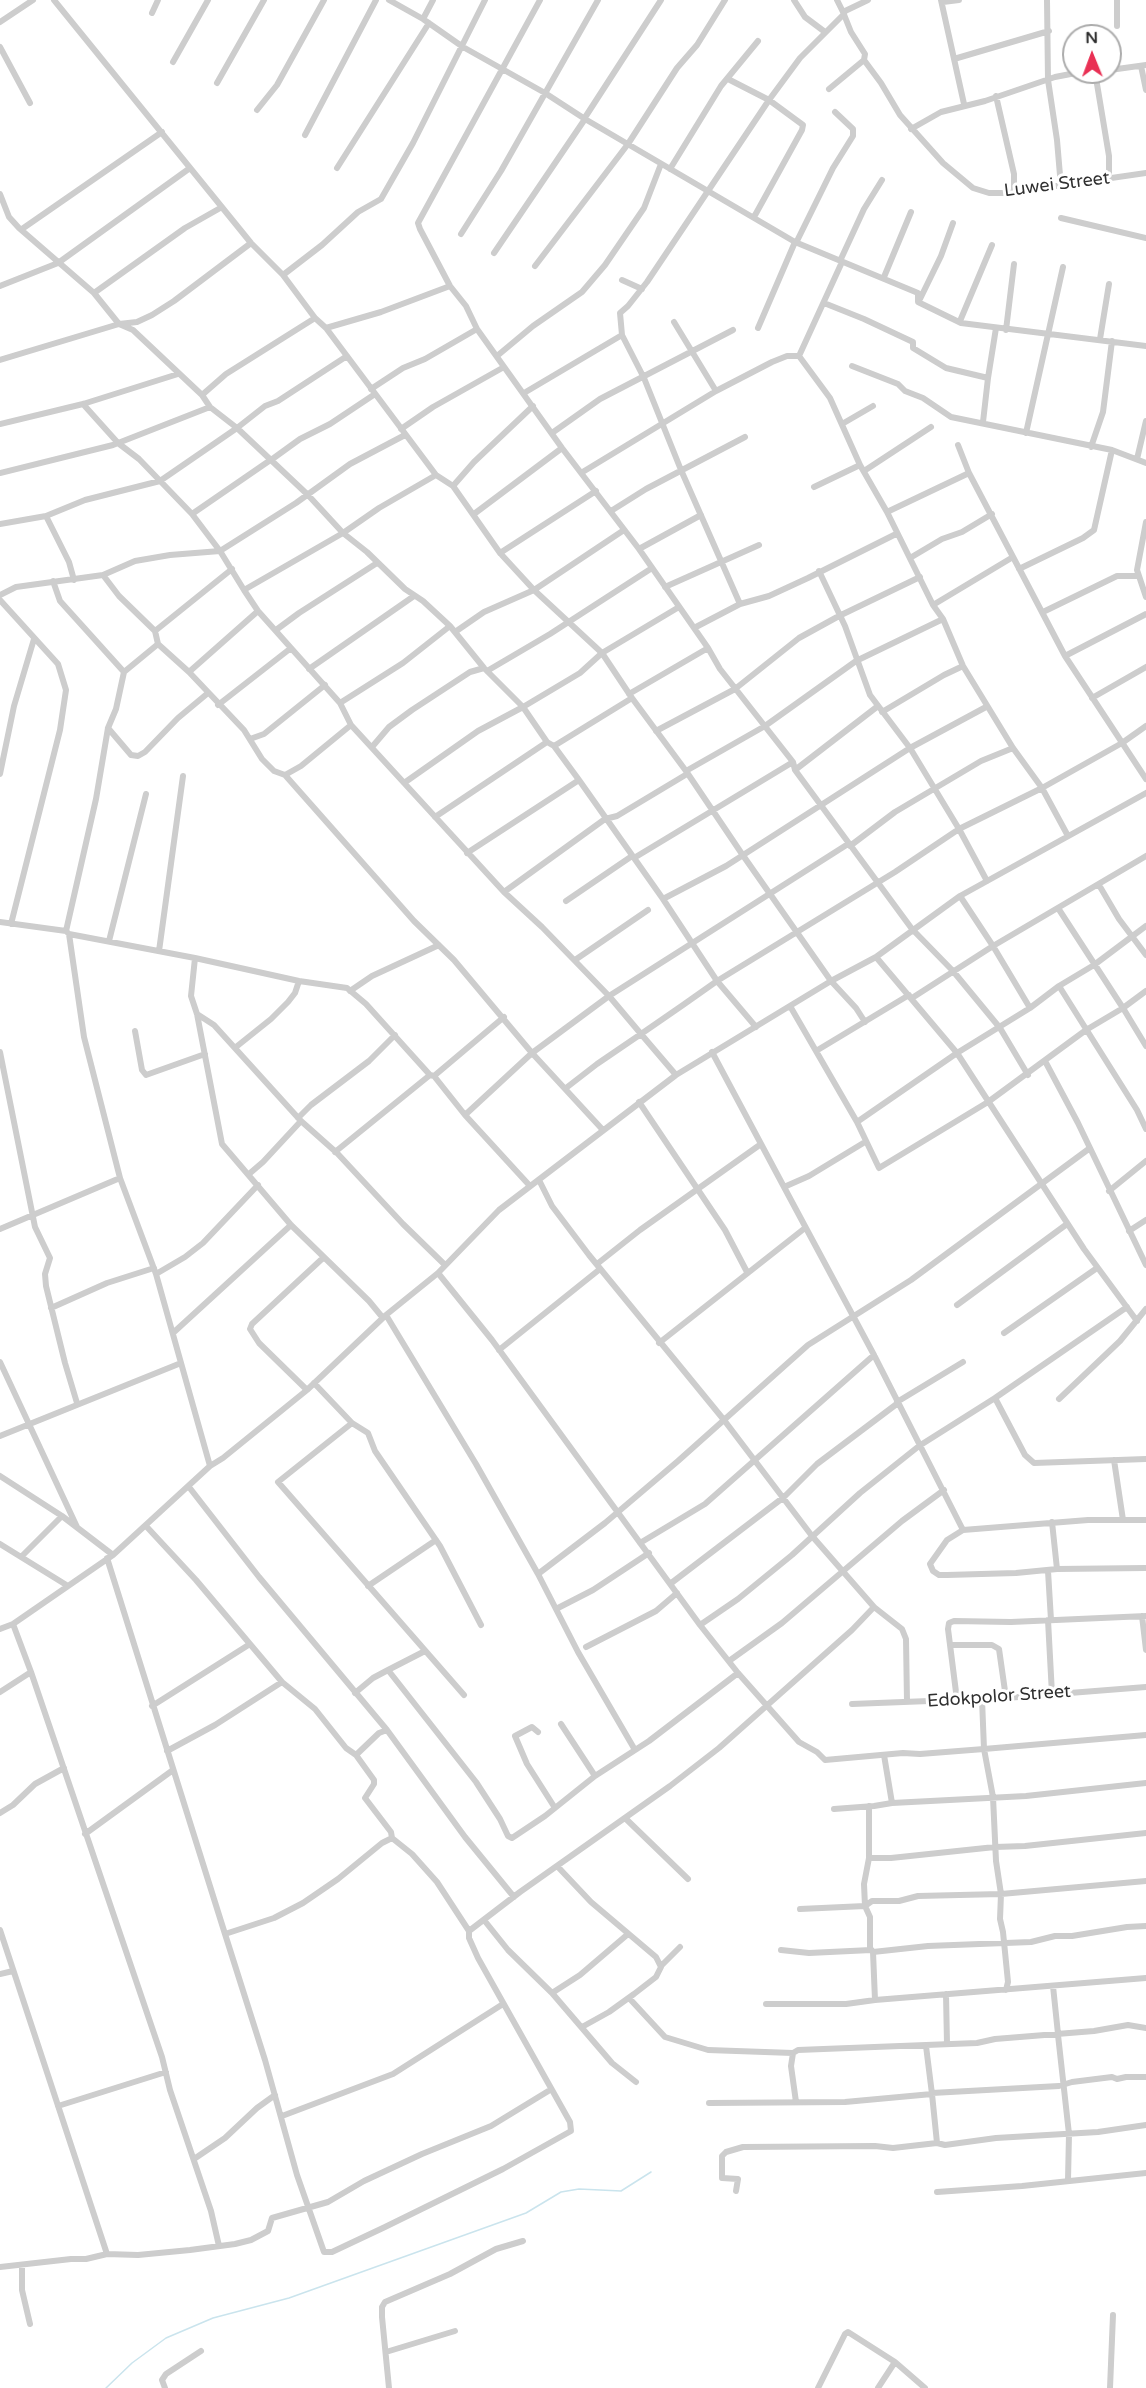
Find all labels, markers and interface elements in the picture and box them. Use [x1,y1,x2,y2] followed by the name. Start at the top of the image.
[1062,24,1122,84] north arrow
[1085,28,1098,48] text: N
[1003,168,1111,202] street label: Luwei Street
[926,1681,1072,1713] street label: Edokpolor Street

